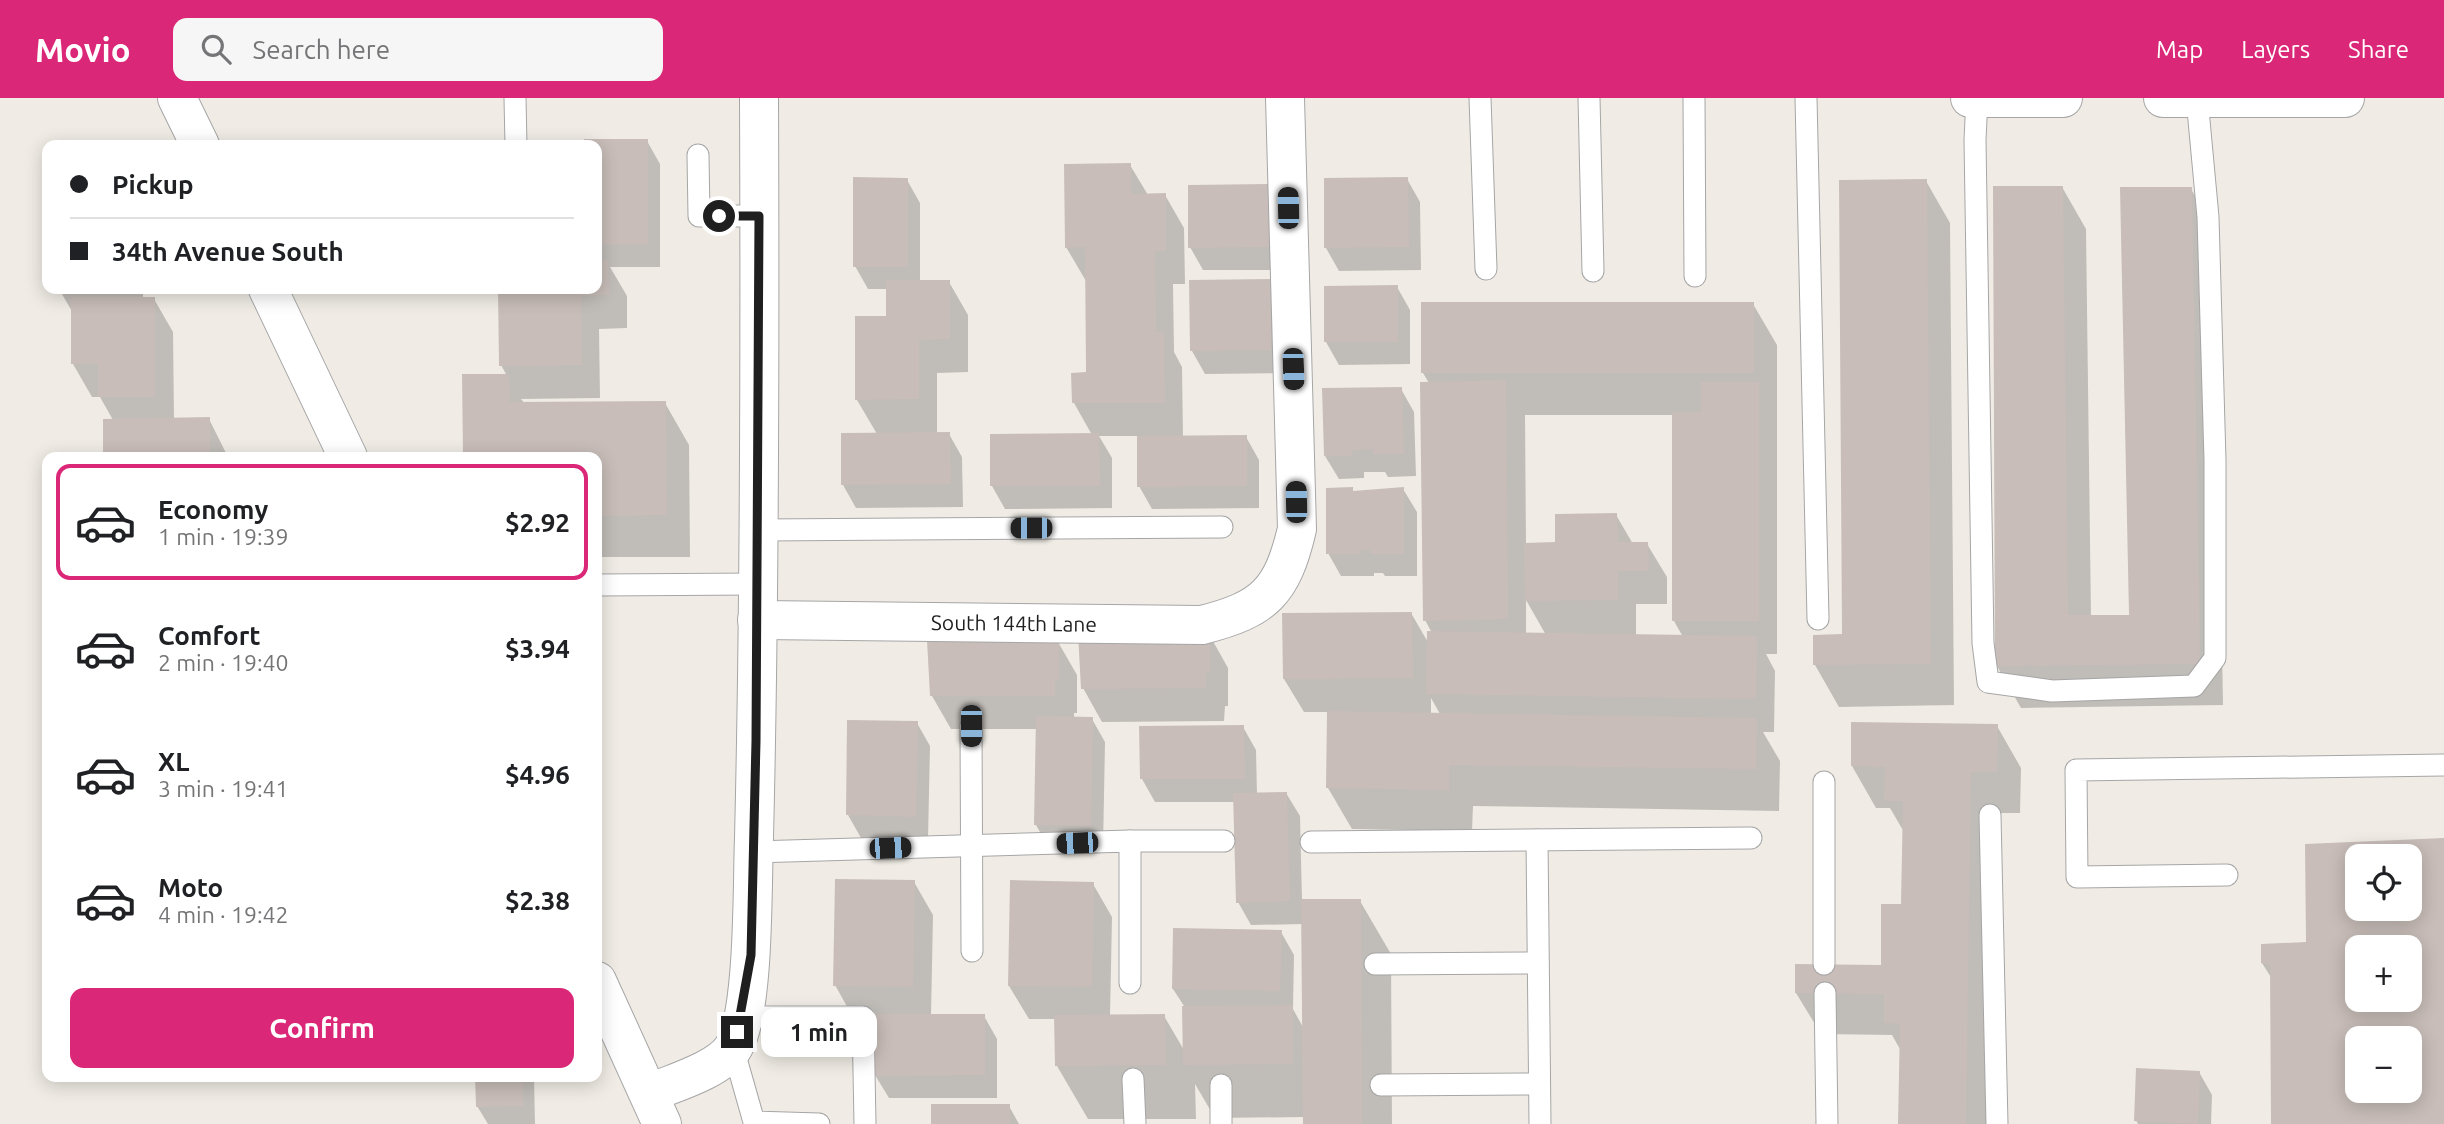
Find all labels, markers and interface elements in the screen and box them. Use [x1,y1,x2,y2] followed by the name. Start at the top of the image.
[173,18,663,81] search box
[197,30,235,68] icon: search
[35,31,131,68] text: Movio
[253,35,390,64] text: Search here
[2156,36,2203,63] text: Map
[2241,36,2310,63] text: Layers
[2348,36,2409,63] text: Share
[112,170,194,199] text: Pickup
[1278,187,1299,229] car
[703,200,735,232] route start
[112,237,344,266] text: 34th Avenue South
[1282,348,1305,390] car
[1286,481,1307,523] car
[74,491,137,554] icon: car
[158,495,268,524] text: Economy
[505,508,570,537] text: $2.92
[1011,518,1053,539] car
[158,524,289,549] text: 1 min · 19:39
[931,610,1097,636] street label: South 144th Lane
[74,617,137,680] icon: car
[158,621,261,650] text: Comfort
[505,634,570,663] text: $3.94
[158,650,289,675] text: 2 min · 19:40
[961,705,982,747] car
[74,743,137,806] icon: car
[158,747,189,776] text: XL
[505,760,570,789] text: $4.96
[158,776,289,801] text: 3 min · 19:41
[1056,832,1099,854] car
[869,837,912,859] car
[2345,844,2422,1103] map controls
[2345,844,2422,921] button: locate
[74,869,137,932] icon: car
[158,873,223,902] text: Moto
[505,886,570,915] text: $2.38
[158,902,289,927] text: 4 min · 19:42
[2345,935,2422,1012] button: +
[70,988,574,1068] button: Confirm
[762,1007,877,1056] callout: 1 min
[721,1016,753,1048] route end
[790,1020,848,1045] text: 1 min
[2345,1026,2422,1103] button: −

